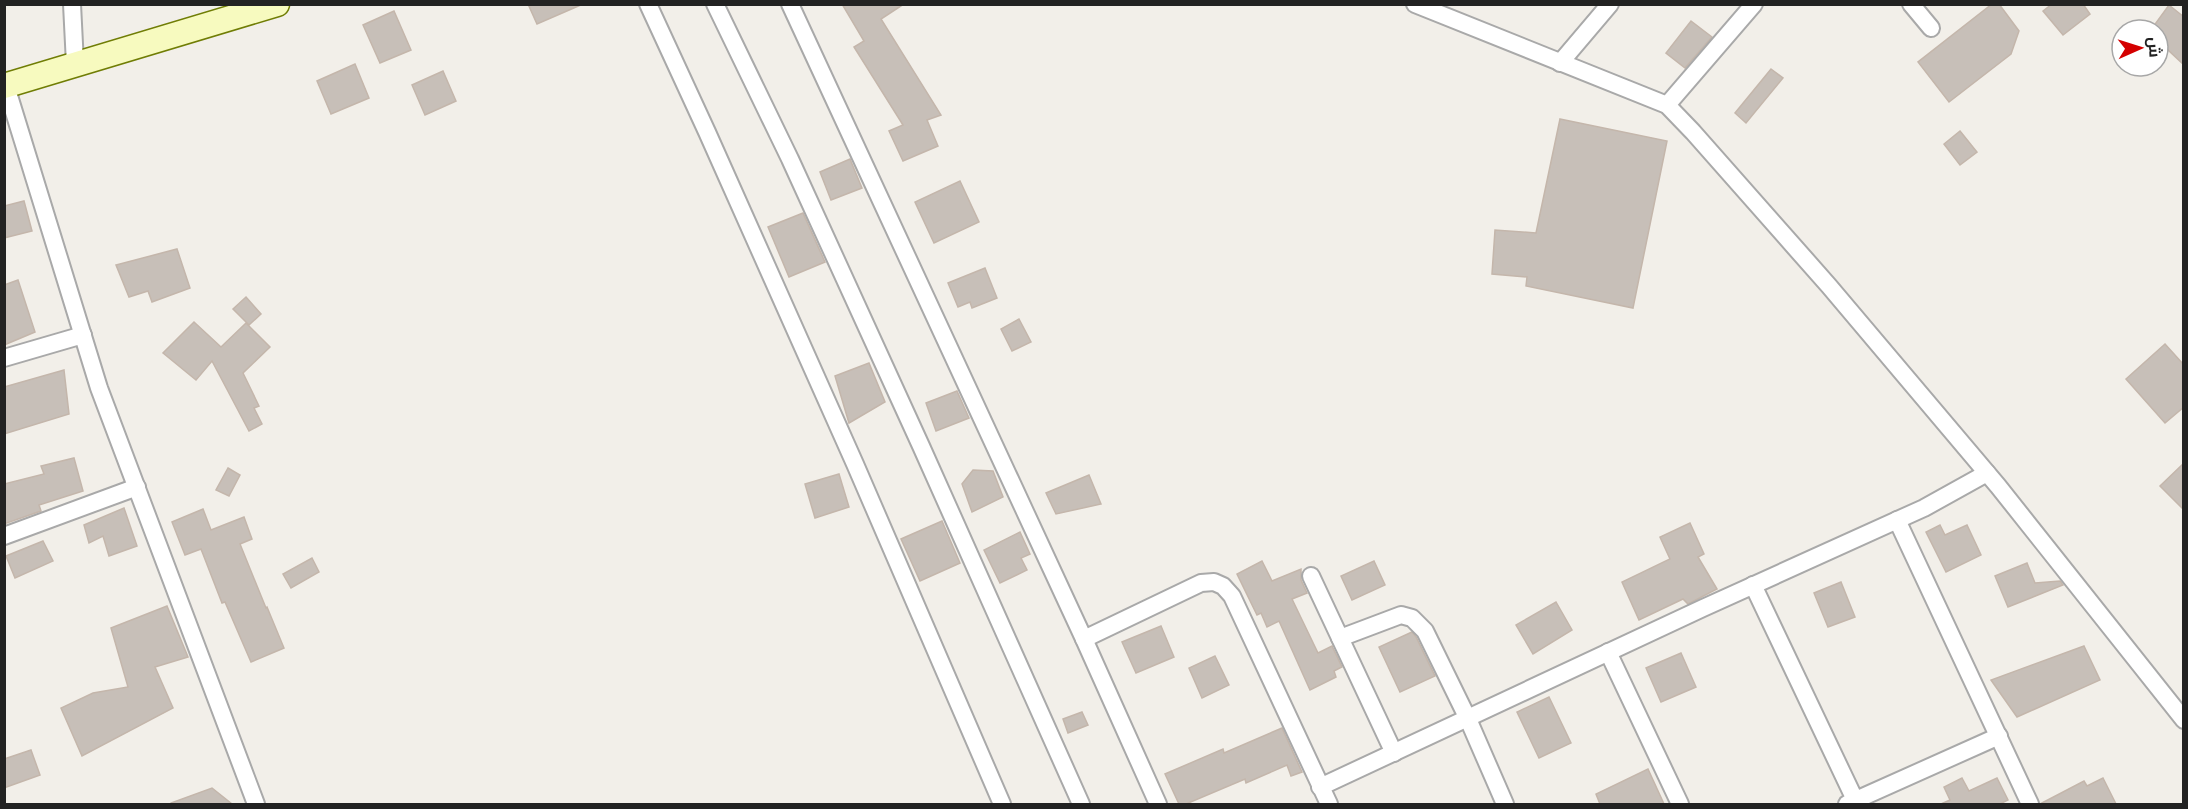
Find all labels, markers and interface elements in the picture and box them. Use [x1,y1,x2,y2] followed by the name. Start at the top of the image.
[2110,18,2170,78] north arrow
[2144,36,2166,58] text: ش

